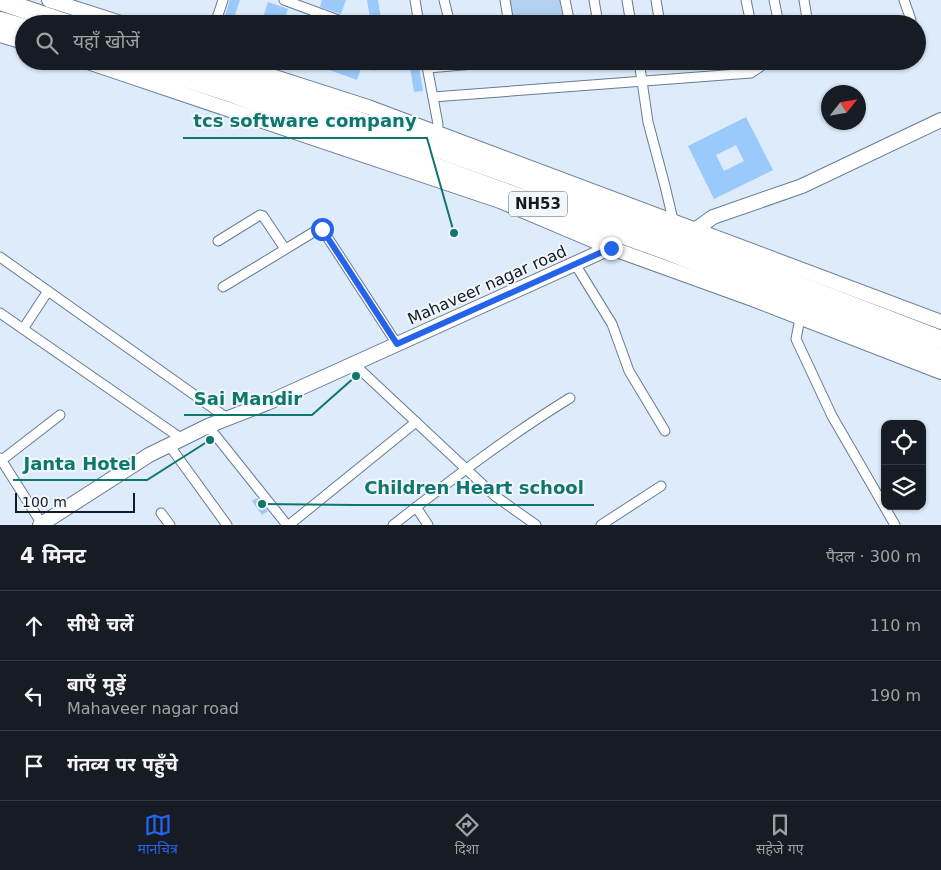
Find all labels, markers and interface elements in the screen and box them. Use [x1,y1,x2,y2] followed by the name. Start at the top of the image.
[15,15,926,70] search box
[33,29,61,57] icon: search
[73,30,140,52] text: यहाँ खोजें
[821,85,866,130] north arrow
[183,105,427,138] callout: tcs software company
[193,110,417,131] text: tcs software company
[509,192,567,216] road number: NH53
[311,218,334,241] route start
[600,237,623,260] route end
[405,241,569,329] street label: Mahaveer nagar road
[184,382,312,415] callout: Sai Mandir
[194,388,302,409] text: Sai Mandir
[881,420,926,510] map controls
[881,420,926,465] button: locate
[13,447,147,480] callout: Janta Hotel
[21,453,137,474] text: Janta Hotel
[881,465,926,510] button: layers
[354,472,594,505] callout: Children Heart school
[364,477,584,498] text: Children Heart school
[15,490,135,513] scale bar
[22,494,67,510] text: 100 m
[20,544,86,568] text: 4 मिनट
[826,547,921,566] text: पैदल · 300 m
[20,612,48,640] icon: ahead
[67,613,134,635] text: सीधे चलें
[870,616,921,635] text: 110 m
[67,673,126,695] text: बाएँ मुड़ें
[20,682,48,710] icon: left
[870,686,921,705] text: 190 m
[67,699,239,718] text: Mahaveer nagar road
[20,752,48,780] icon: arrive
[67,753,178,775] text: गंतव्य पर पहुँचे
[138,811,178,860] tab: मानचित्र
[453,811,481,860] tab: दिशा
[756,811,803,860] tab: सहेजे गए

